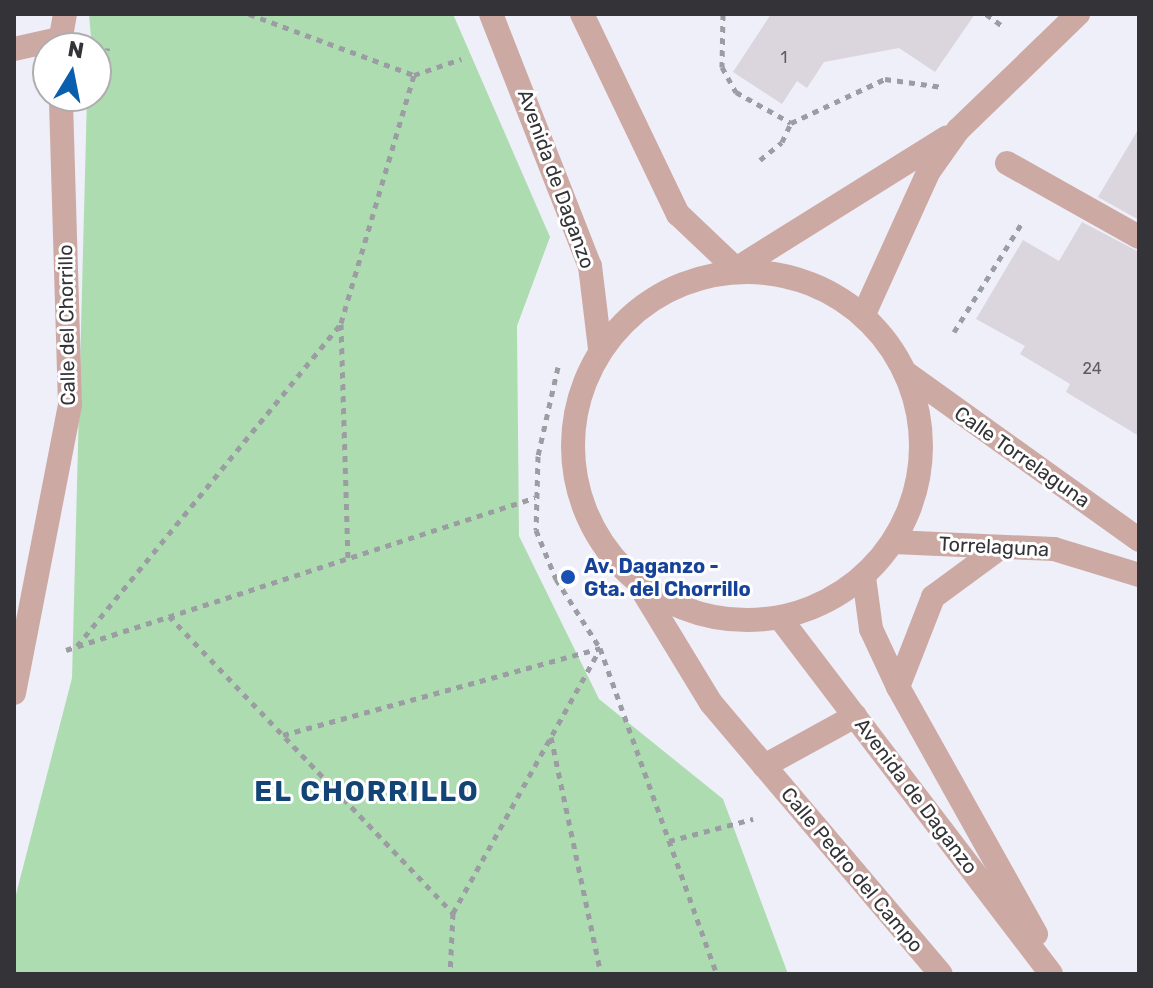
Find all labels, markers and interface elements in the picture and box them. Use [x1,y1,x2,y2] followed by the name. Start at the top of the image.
[32,32,112,112] north arrow
[66,35,86,65] text: N
[781,48,787,68] house number: 1
[512,86,600,272] street label: Avenida de Daganzo
[54,244,80,406] street label: Calle del Chorrillo
[1082,359,1102,379] house number: 24
[949,401,1095,513] street label: Calle Torrelaguna
[938,532,1050,562] street label: Torrelaguna
[584,554,751,601] place label: Av. Daganzo - Gta. del Chorrillo
[559,568,577,586] marker: Av. Daganzo - Gta. del Chorrillo
[850,713,982,879] street label: Avenida de Daganzo
[254,775,480,809] district label: EL CHORRILLO
[776,783,928,957] street label: Calle Pedro del Campo

